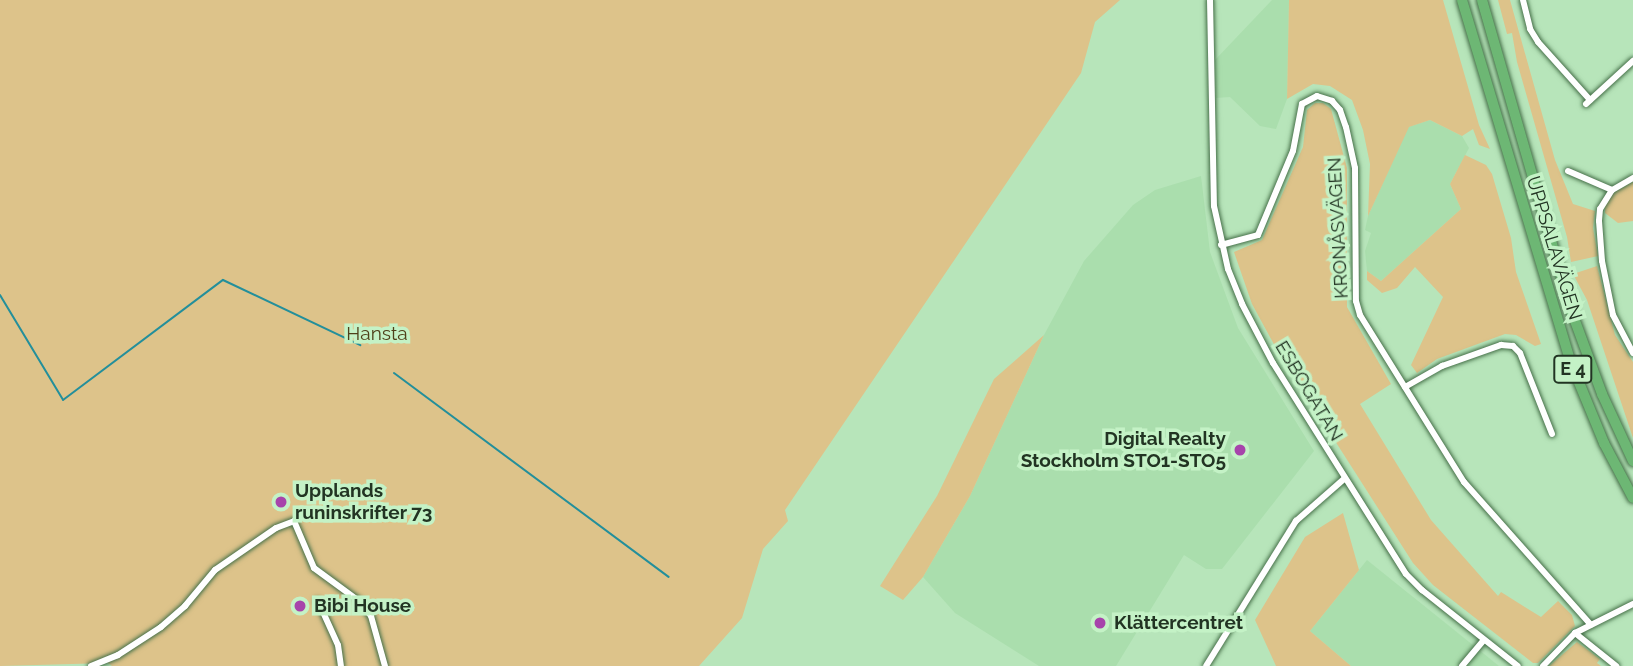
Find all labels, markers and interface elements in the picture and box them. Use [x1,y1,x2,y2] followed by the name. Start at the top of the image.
[1323,157,1353,299] street label: KRONÅSVÄGEN
[1521,173,1587,323] street label: UPPSALAVÄGEN
[346,323,408,345] park label: Hansta
[1270,337,1348,445] street label: ESBOGATAN
[1552,354,1594,384] road number: E 4
[1021,428,1226,472] place label: Digital Realty Stockholm STO1-STO5
[1232,442,1248,458] marker: Digital Realty Stockholm STO1-STO5
[295,480,433,524] place label: Upplands runinskrifter 73
[273,494,289,510] marker: Upplands runinskrifter 73
[314,595,411,617] place label: Bibi House
[292,598,308,614] marker: Bibi House
[1114,612,1243,634] place label: Klättercentret
[1092,615,1108,631] marker: Klättercentret

